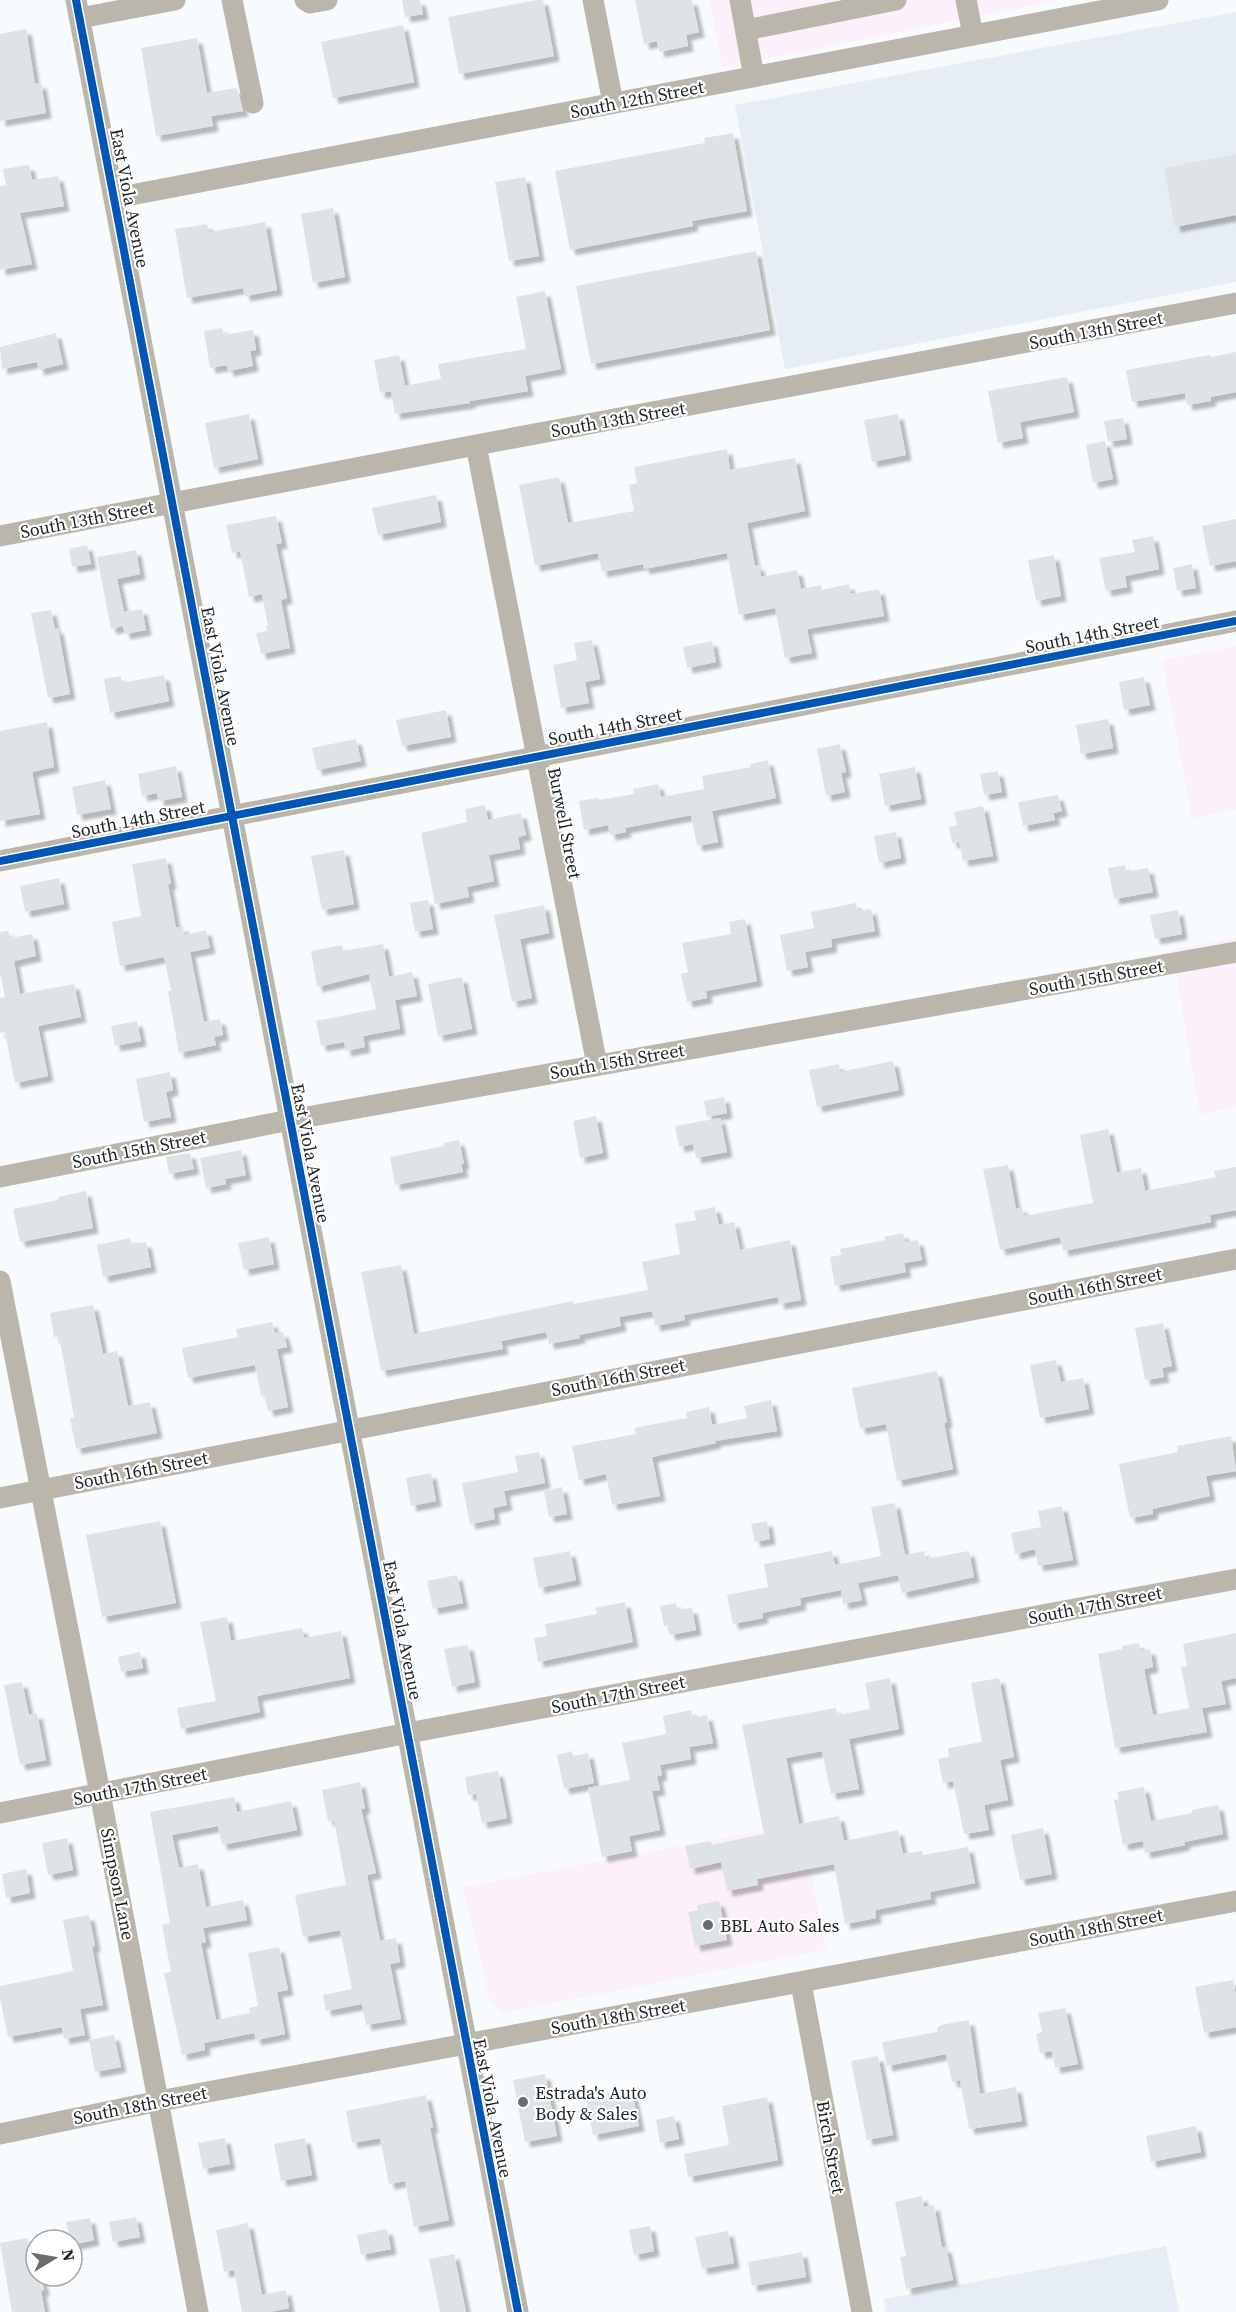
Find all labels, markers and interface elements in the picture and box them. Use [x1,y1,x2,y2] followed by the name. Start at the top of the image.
[568,74,706,124] street label: South 12th Street
[104,126,156,270] street label: East Viola Avenue
[1027,305,1165,355] street label: South 13th Street
[549,395,687,443] street label: South 13th Street
[18,494,156,544] street label: South 13th Street
[195,604,247,748] street label: East Viola Avenue
[1023,609,1161,659] street label: South 14th Street
[546,701,684,751] street label: South 14th Street
[542,765,588,881] street label: Burwell Street
[69,794,207,844] street label: South 14th Street
[1027,953,1165,1001] street label: South 15th Street
[548,1037,686,1085] street label: South 15th Street
[285,1081,337,1225] street label: East Viola Avenue
[70,1124,208,1174] street label: South 15th Street
[1026,1261,1164,1311] street label: South 16th Street
[549,1352,687,1402] street label: South 16th Street
[72,1445,210,1495] street label: South 16th Street
[377,1558,429,1702] street label: East Viola Avenue
[1026,1580,1164,1630] street label: South 17th Street
[549,1669,687,1719] street label: South 17th Street
[71,1761,209,1811] street label: South 17th Street
[95,1826,141,1942] street label: Simpson Lane
[1027,1902,1165,1952] street label: South 18th Street
[720,1913,840,1938] place label: BBL Auto Sales
[701,1918,715,1932] marker: BBL Auto Sales
[549,1992,687,2040] street label: South 18th Street
[467,2036,519,2180] street label: East Viola Avenue
[71,2080,209,2130] street label: South 18th Street
[535,2080,647,2126] place label: Estrada's Auto Body & Sales
[516,2095,530,2109] marker: Estrada's Auto Body & Sales
[811,2098,852,2196] street label: Birch Street
[24,2228,84,2288] north arrow
[57,2247,81,2263] text: N

